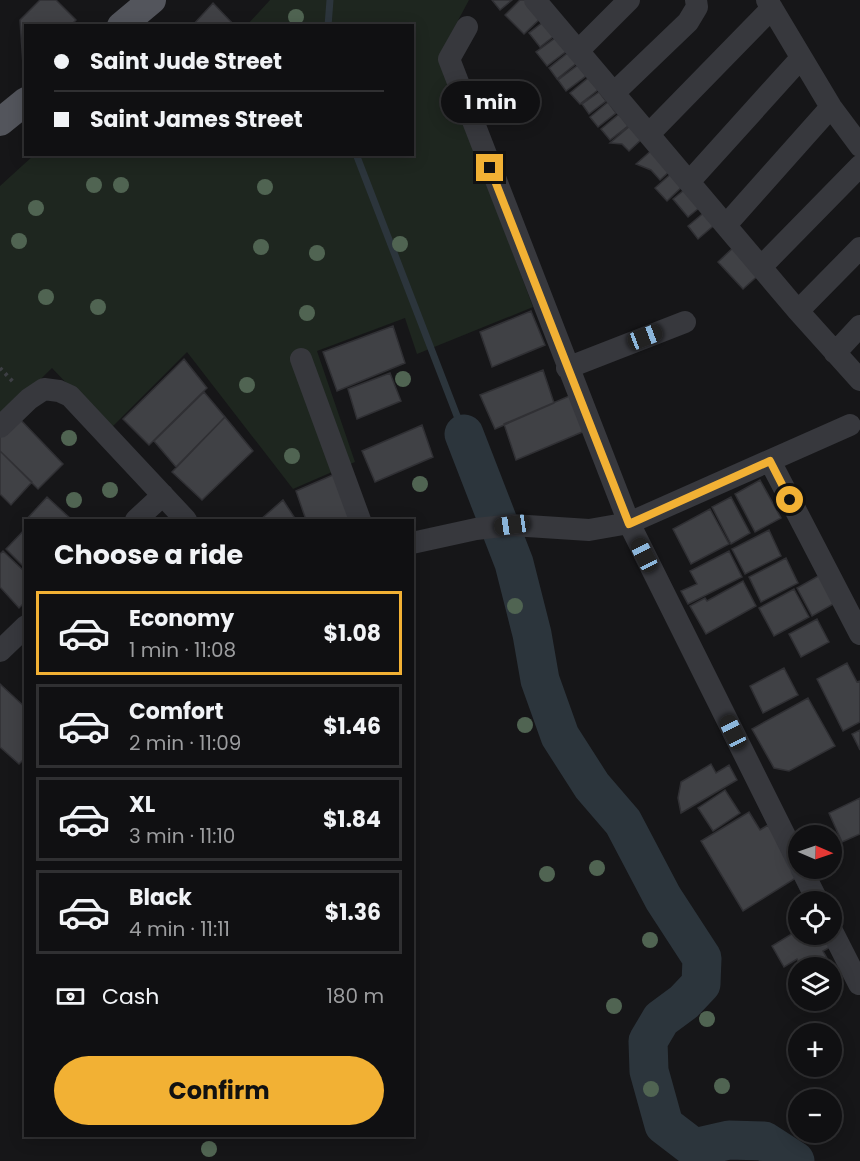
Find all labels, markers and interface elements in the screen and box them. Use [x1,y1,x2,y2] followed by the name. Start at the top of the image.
[90,46,282,77] text: Saint Jude Street
[440,81,540,123] callout: 1 min
[464,88,517,116] text: 1 min
[90,104,303,135] text: Saint James Street
[476,154,503,181] route end
[625,322,665,352] car
[776,486,803,513] route start
[493,514,531,536] car
[628,535,660,575] car
[54,536,243,573] text: Choose a ride
[129,603,234,634] text: Economy
[57,606,111,660] icon: car
[323,618,381,649] text: $1.08
[129,636,236,664] text: 1 min · 11:08
[129,696,223,727] text: Comfort
[57,699,111,753] icon: car
[323,711,381,742] text: $1.46
[717,712,749,752] car
[129,729,241,757] text: 2 min · 11:09
[129,789,155,820] text: XL
[57,792,111,846] icon: car
[323,804,381,835] text: $1.84
[129,822,235,850] text: 3 min · 11:10
[788,825,842,879] north arrow
[788,825,842,1143] map controls
[129,882,192,913] text: Black
[57,885,111,939] icon: car
[788,891,842,945] button: locate
[325,897,381,928] text: $1.36
[129,915,230,943] text: 4 min · 11:11
[788,957,842,1011] button: layers
[54,980,87,1013] icon: cash
[102,981,159,1012] text: Cash
[326,982,384,1010] text: 180 m
[788,1023,842,1077] button: +
[54,1056,384,1125] button: Confirm
[788,1089,842,1143] button: −

